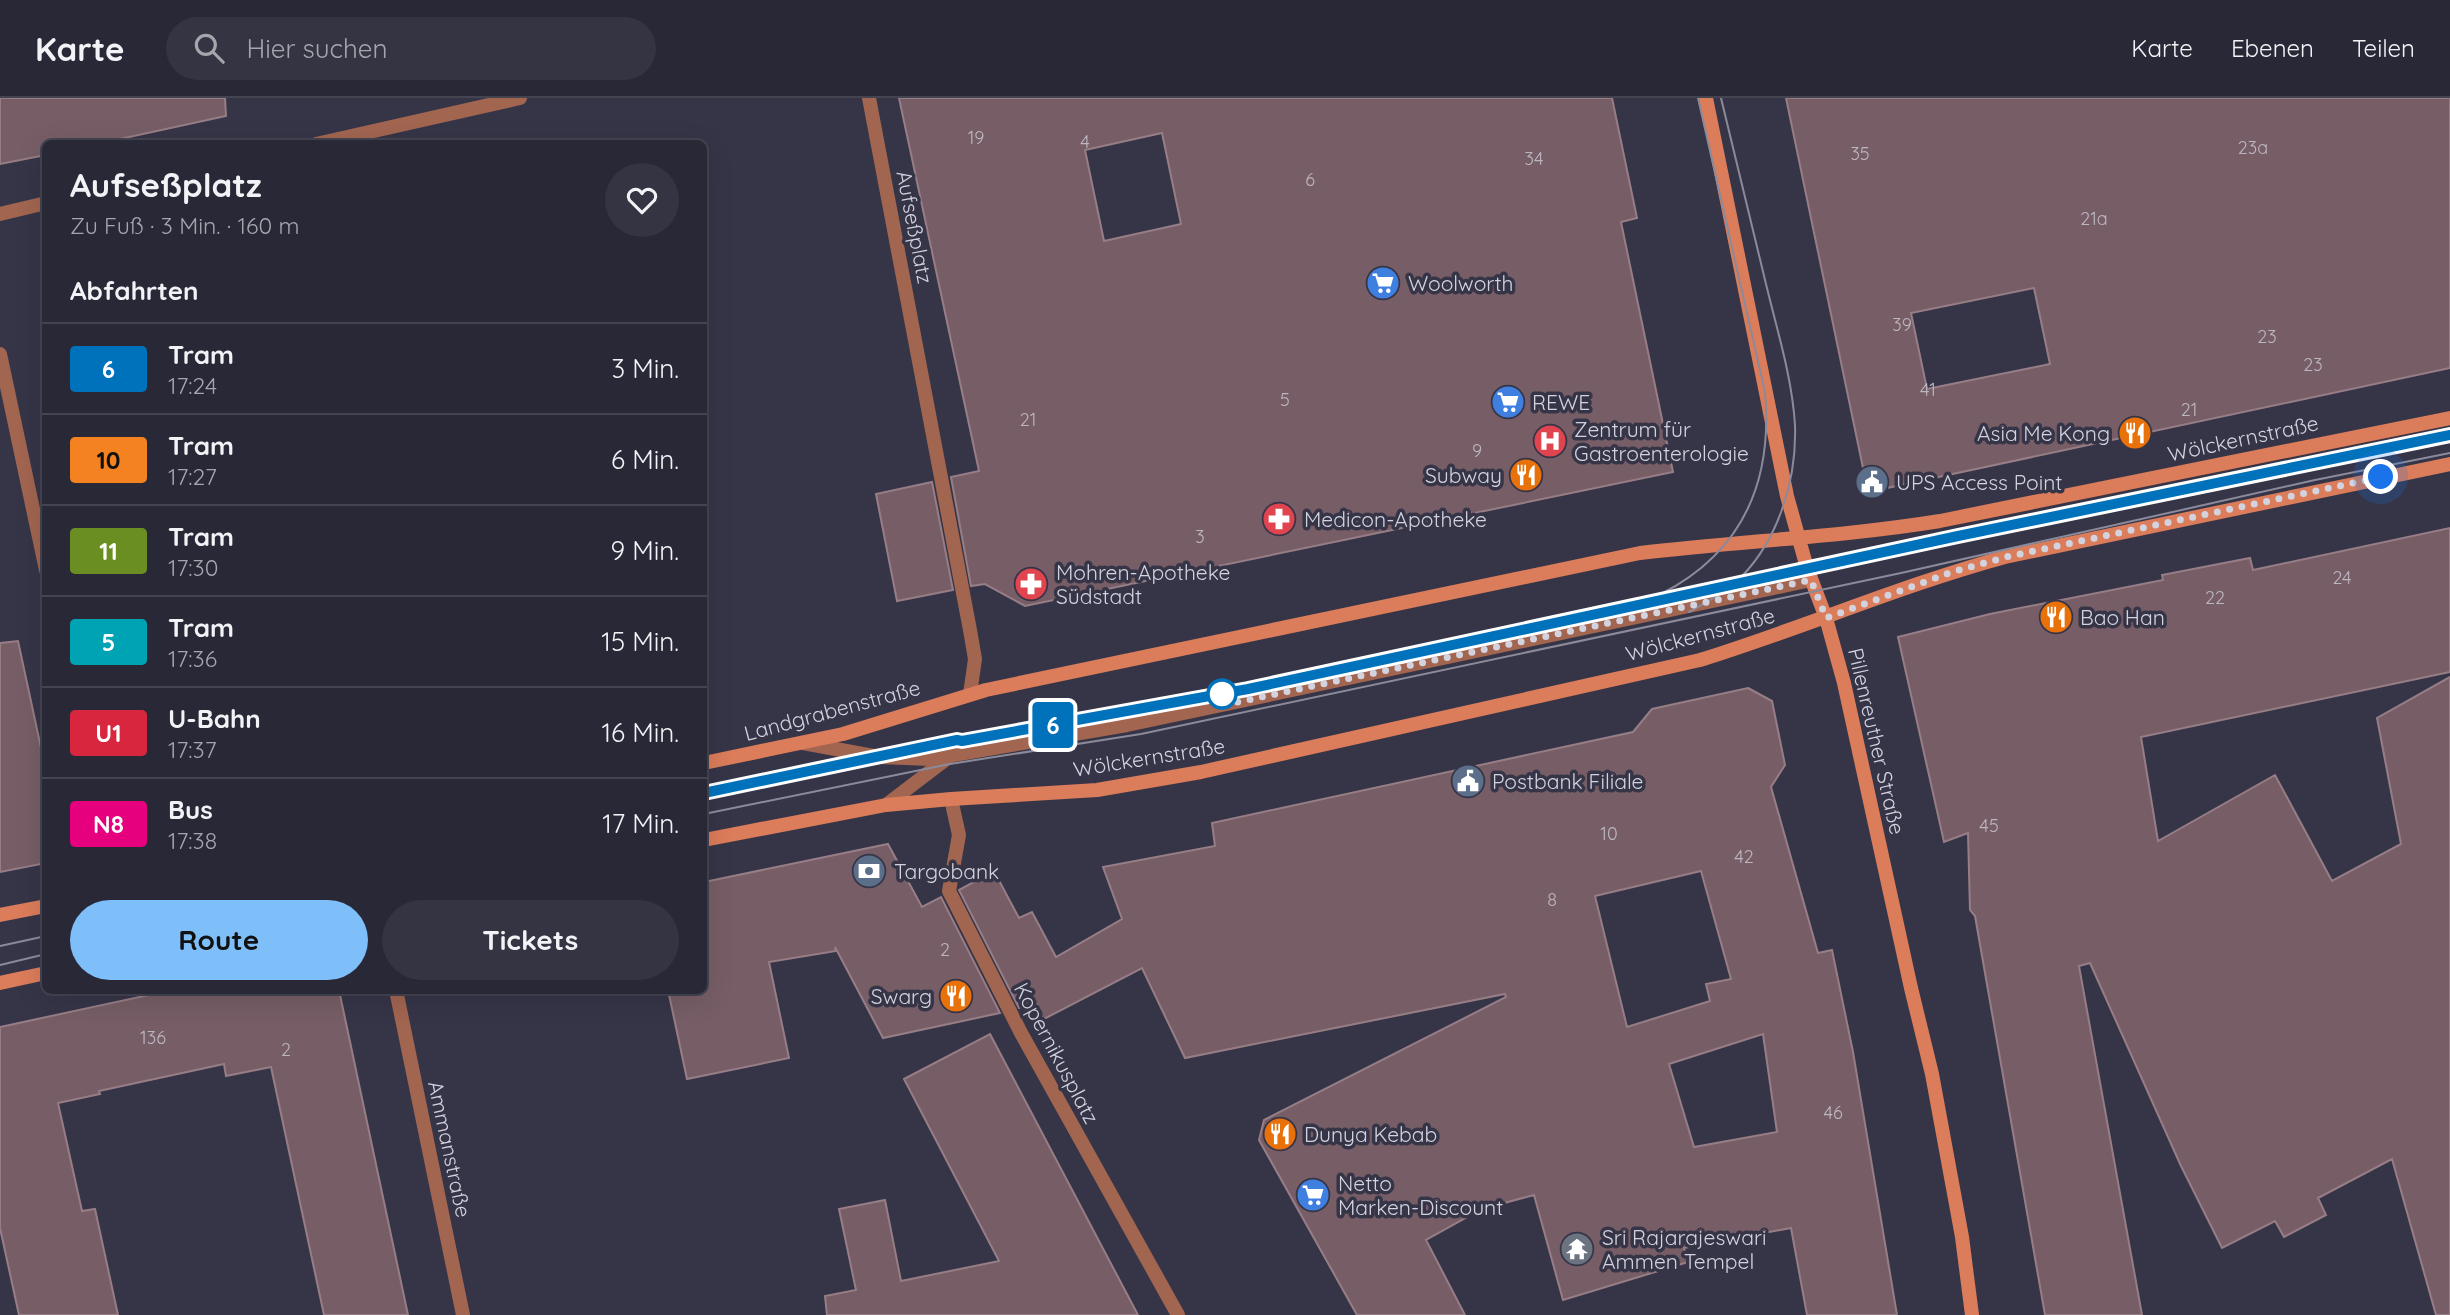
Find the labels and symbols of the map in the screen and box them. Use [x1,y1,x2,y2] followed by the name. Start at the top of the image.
[968,126,984,149] house number: 19
[1080,130,1090,153] house number: 4
[2238,136,2268,159] house number: 23a
[1850,142,1870,165] house number: 35
[1525,147,1543,170] house number: 34
[891,168,939,286] street label: Aufseßplatz
[1305,168,1315,191] house number: 6
[2080,207,2108,230] house number: 21a
[1364,264,1402,302] supermarket icon: Woolworth
[1408,270,1513,296] place label: Woolworth
[1892,313,1912,336] house number: 39
[2257,325,2277,348] house number: 23
[2303,353,2323,376] house number: 23
[1920,378,1936,401] house number: 41
[1489,383,1527,421] supermarket icon: REWE
[1280,388,1290,411] house number: 5
[1532,389,1590,415] place label: REWE
[2181,398,2197,421] house number: 21
[1020,408,1036,431] house number: 21
[2165,409,2321,467] street label: Wölckernstraße
[2116,414,2154,452] restaurant icon: Asia Me Kong
[1574,416,1749,466] place label: Zentrum für Gastroenterologie
[1977,420,2110,446] place label: Asia Me Kong
[1531,422,1569,460] hospital icon: Zentrum für Gastroenterologie
[1472,439,1482,462] house number: 9
[1507,456,1545,494] restaurant icon: Subway
[2363,459,2398,494] your location
[1425,462,1502,488] place label: Subway
[1853,463,1891,501] public building icon: UPS Access Point
[1896,469,2062,495] place label: UPS Access Point
[1260,500,1298,538] pharmacy icon: Medicon-Apotheke
[1304,506,1487,532] place label: Medicon-Apotheke
[1195,525,1205,548] house number: 3
[1056,559,1230,609] place label: Mohren-Apotheke Südstadt
[1012,565,1050,603] pharmacy icon: Mohren-Apotheke Südstadt
[2332,566,2352,589] house number: 24
[2205,586,2225,609] house number: 22
[2037,598,2075,636] restaurant icon: Bao Han
[1623,602,1777,666] street label: Wölckernstraße
[2080,604,2165,630] place label: Bao Han
[1843,645,1911,837] street label: Pillenreuther Straße
[741,674,923,746] street label: Landgrabenstraße
[1207,679,1237,709] unlabelled marker
[1030,702,1076,748] line badge: 6
[1071,732,1227,782] street label: Wölckernstraße
[1449,762,1487,800] public building icon: Postbank Filiale
[1492,768,1643,794] place label: Postbank Filiale
[1979,814,1999,837] house number: 45
[1600,822,1618,845] house number: 10
[1734,845,1754,868] house number: 42
[850,852,888,890] bank icon: Targobank
[894,858,999,884] place label: Targobank
[1547,888,1557,911] house number: 8
[940,938,950,961] house number: 2
[937,977,975,1015] restaurant icon: Swarg
[1009,978,1105,1128] street label: Kopernikusplatz
[871,983,932,1009] place label: Swarg
[140,1026,166,1049] house number: 136
[281,1038,291,1061] house number: 2
[423,1078,477,1220] street label: Ammanstraße
[1823,1101,1843,1124] house number: 46
[1261,1115,1299,1153] restaurant icon: Dunya Kebab
[1304,1121,1437,1147] place label: Dunya Kebab
[1338,1170,1503,1220] place label: Netto Marken-Discount
[1294,1176,1332,1214] supermarket icon: Netto Marken-Discount
[1602,1224,1767,1274] place label: Sri Rajarajeswari Ammen Tempel
[1558,1230,1596,1268] temple icon: Sri Rajarajeswari Ammen Tempel

